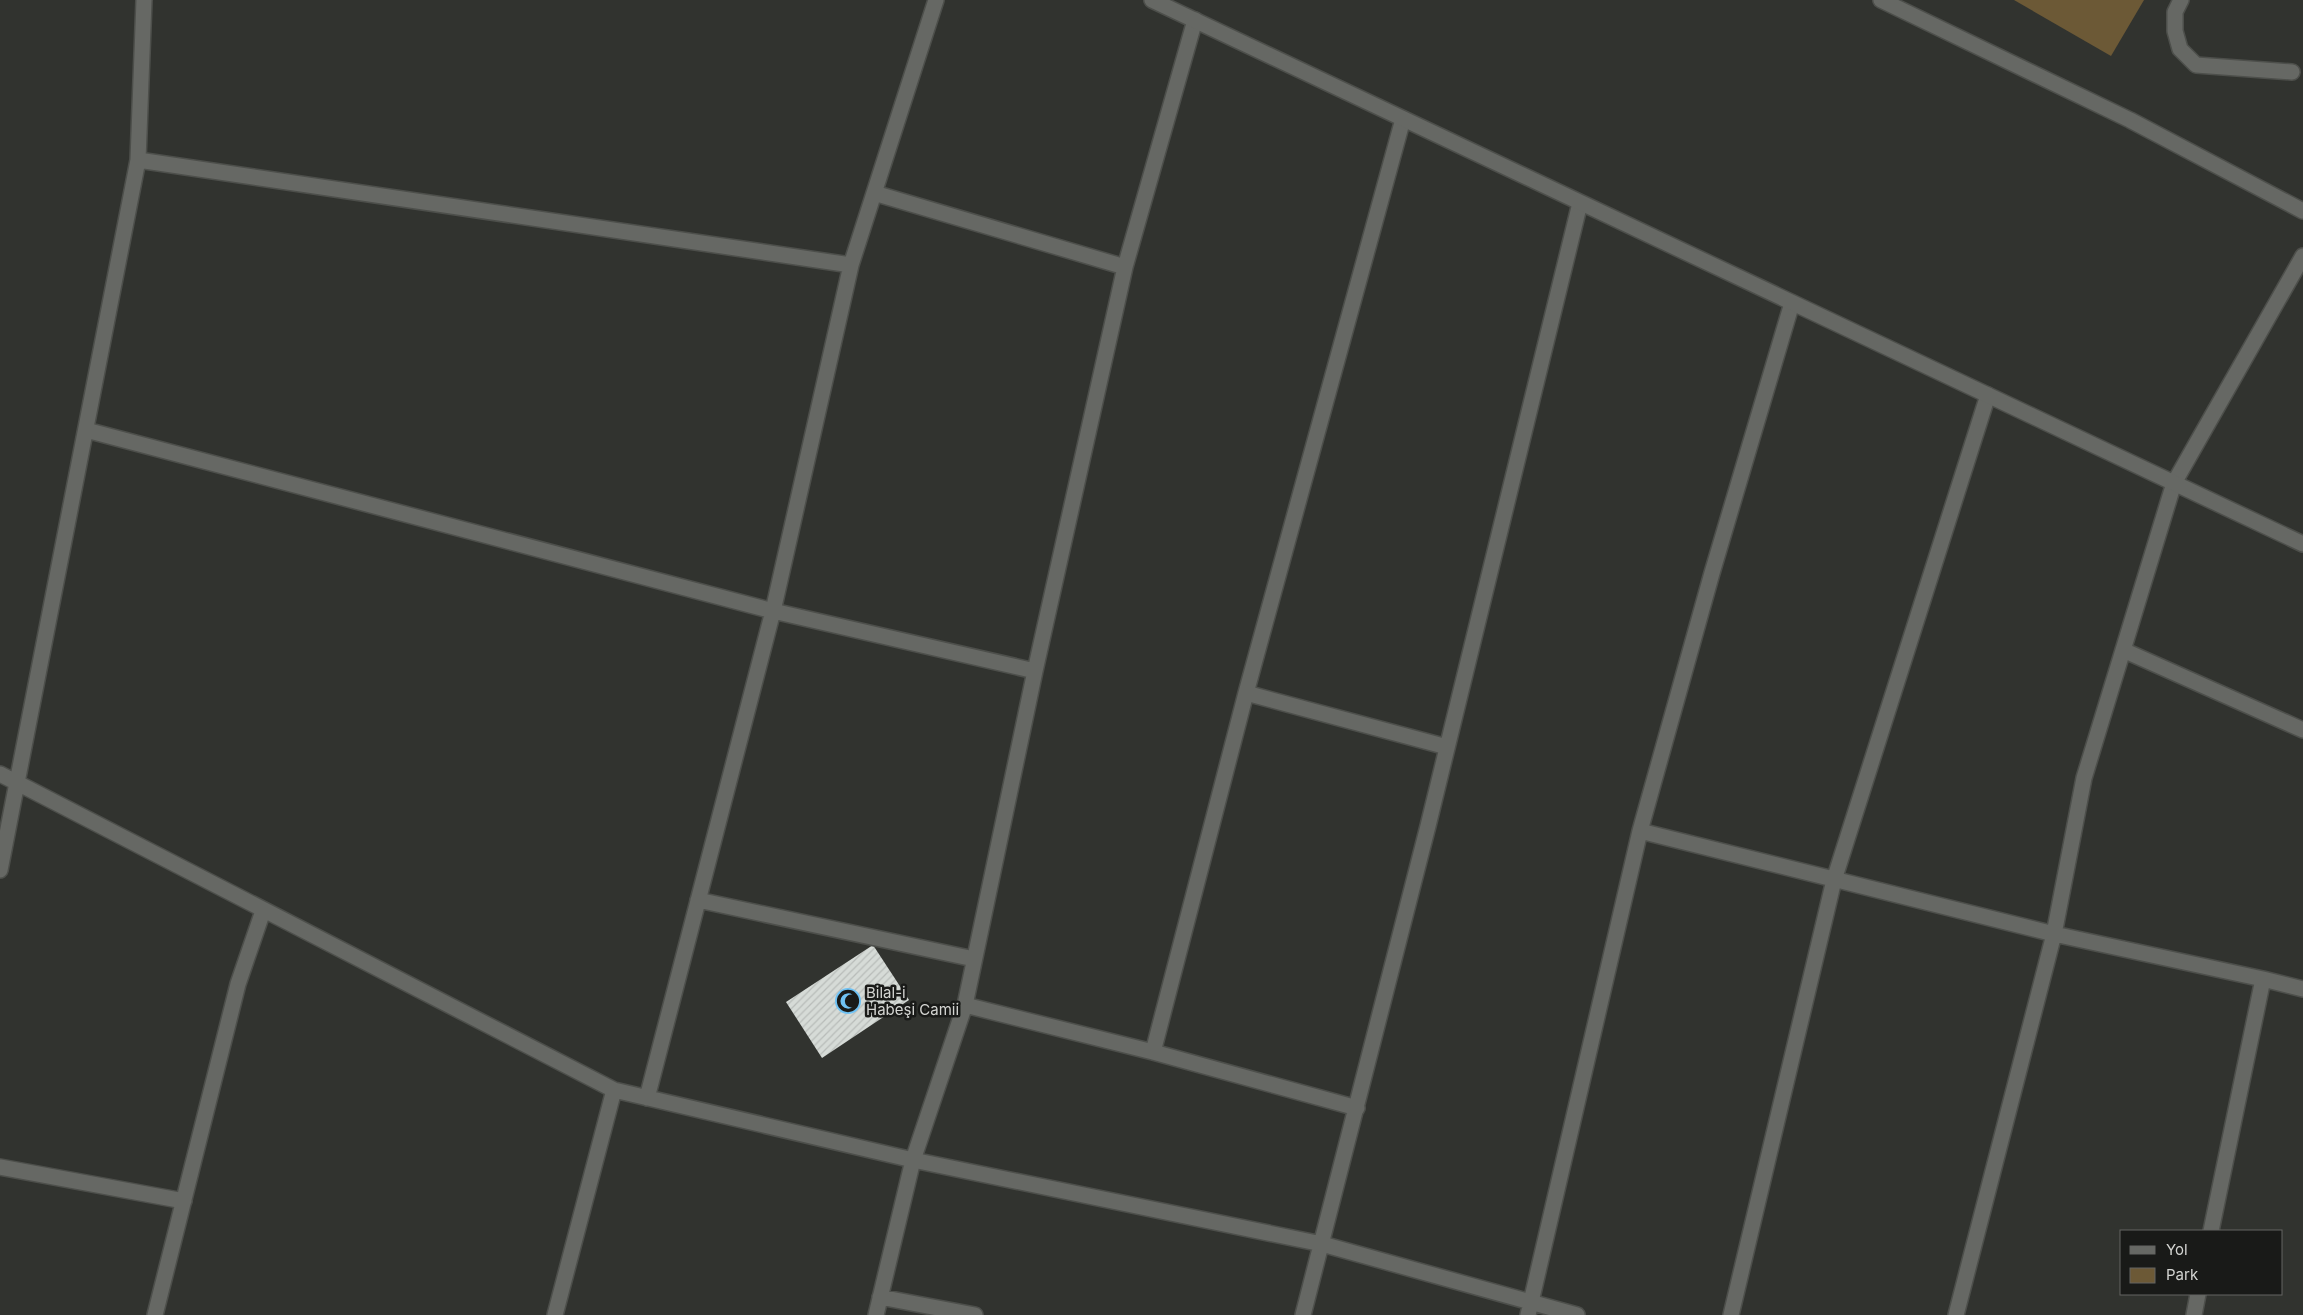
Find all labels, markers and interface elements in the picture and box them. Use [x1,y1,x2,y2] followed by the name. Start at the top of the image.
[866,983,959,1019] place label: Bilal-i Habeşi Camii
[835,988,861,1014] mosque icon: Bilal-i Habeşi Camii
[2120,1230,2283,1295] legend
[2166,1240,2188,1259] text: Yol
[2166,1265,2199,1284] text: Park

